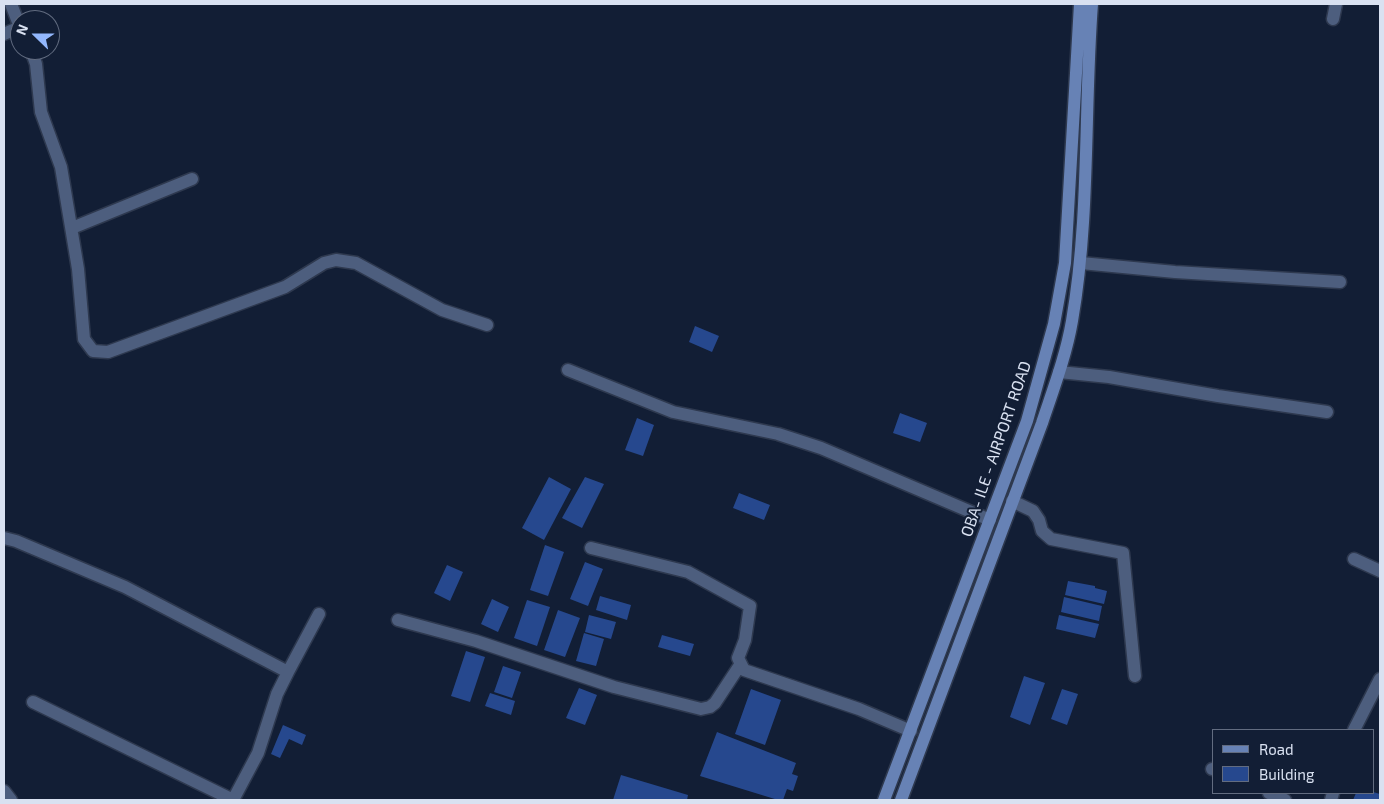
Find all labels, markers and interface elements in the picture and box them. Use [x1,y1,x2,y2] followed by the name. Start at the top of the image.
[10,10,60,60] north arrow
[12,22,31,37] text: N
[957,358,1035,540] street label: OBA- ILE - AIRPORT ROAD
[1212,729,1374,794] legend
[1259,740,1294,758] text: Road
[1259,765,1314,783] text: Building

